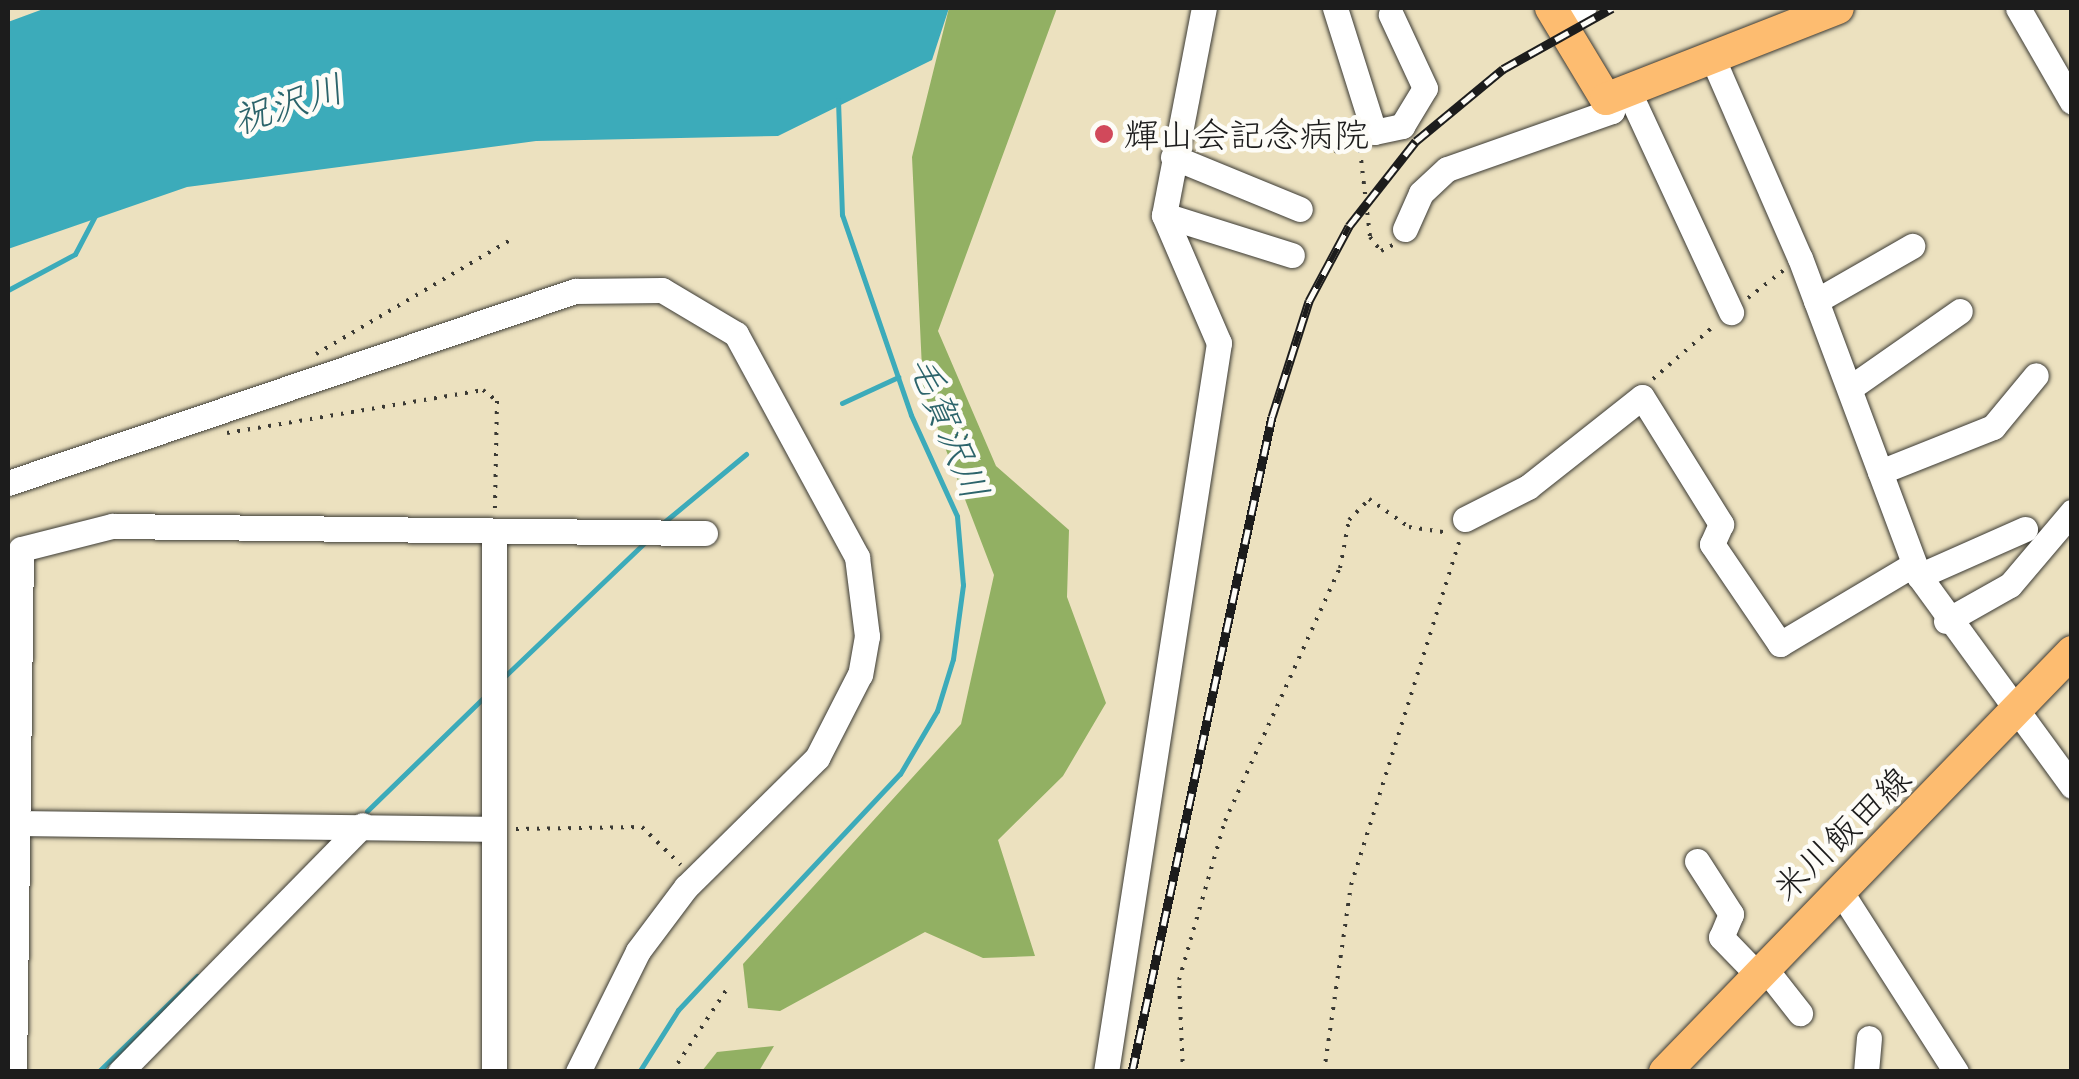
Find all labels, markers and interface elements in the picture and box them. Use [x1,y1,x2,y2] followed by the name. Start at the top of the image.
[227,65,349,143] water label: 祝沢川
[1124,113,1369,155] place label: 輝山会記念病院
[1093,123,1115,145] marker: 輝山会記念病院
[899,348,999,506] water label: 毛賀沢川
[1763,757,1919,909] street label: 米川飯田線

